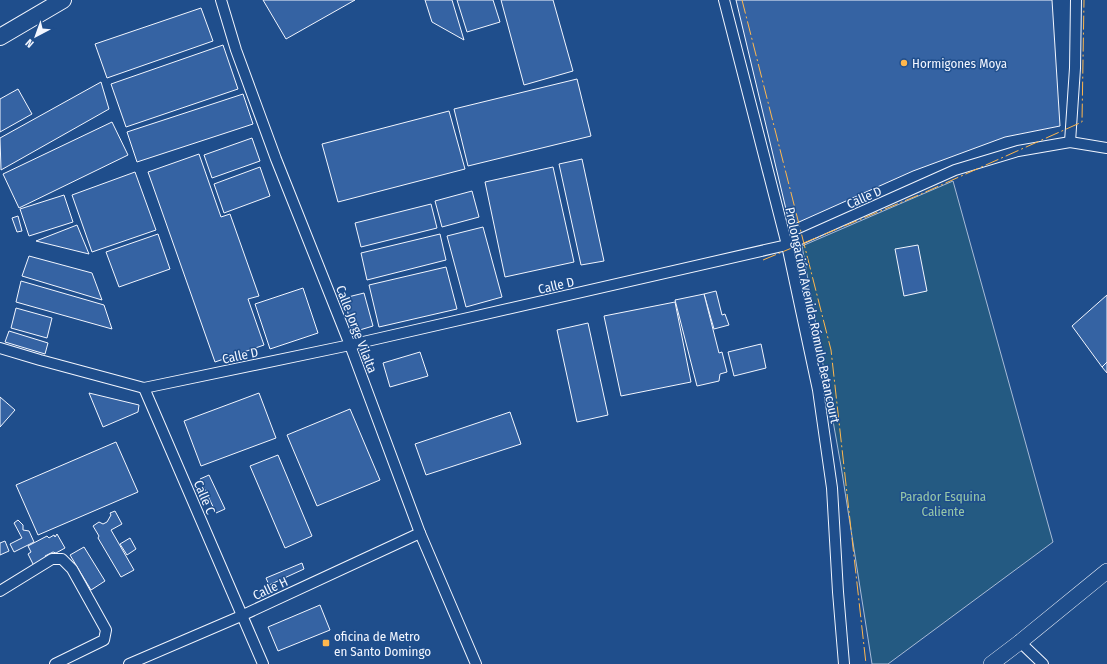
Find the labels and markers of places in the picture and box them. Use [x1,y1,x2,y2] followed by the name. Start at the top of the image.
[912,56,1007,71] place label: Hormigones Moya
[899,58,909,68] marker: Hormigones Moya
[334,629,431,659] place label: oficina de Metro en Santo Domingo
[321,638,331,648] marker: oficina de Metro en Santo Domingo

